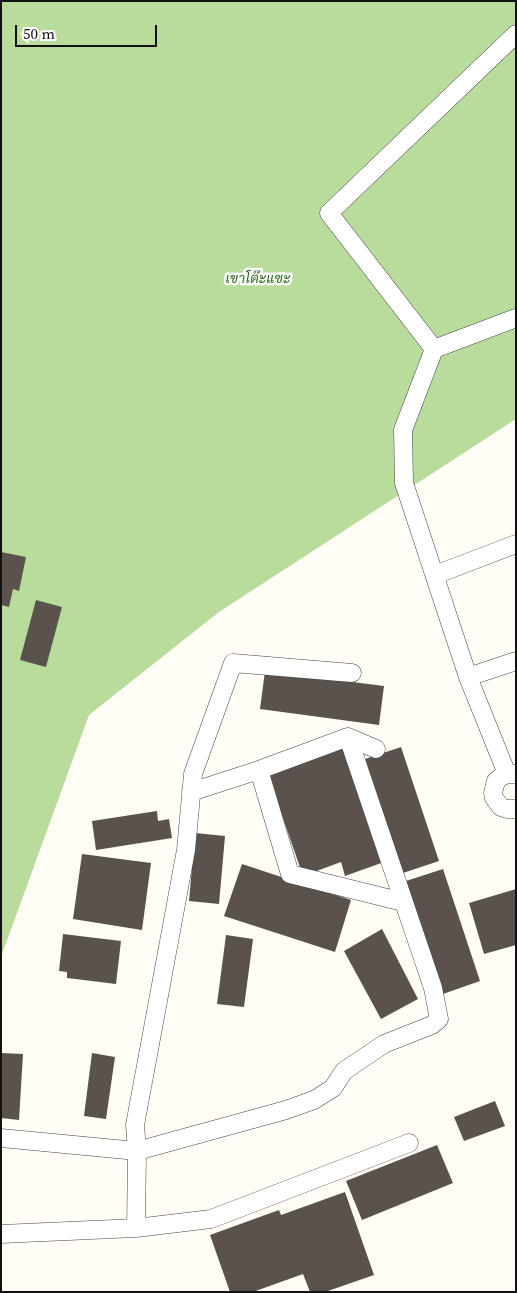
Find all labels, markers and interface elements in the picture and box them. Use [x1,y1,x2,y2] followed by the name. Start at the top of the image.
[18,15,160,47] scale bar
[23,23,55,44] text: 50 m
[226,271,290,287] park label: เขาโต๊ะแซะ

